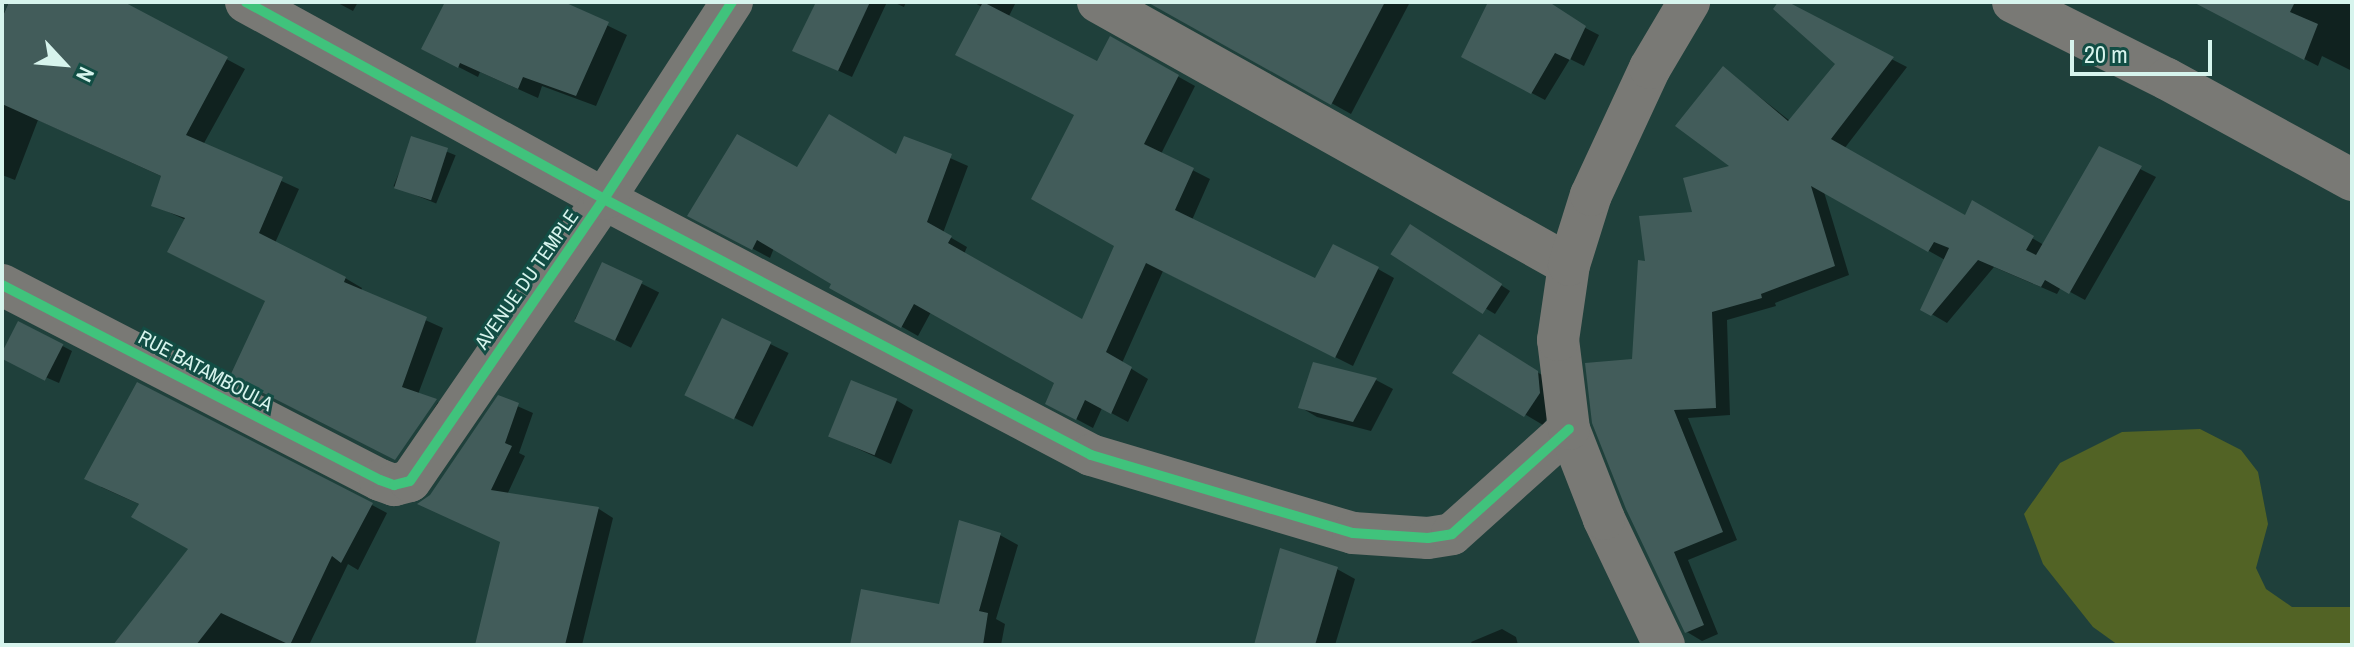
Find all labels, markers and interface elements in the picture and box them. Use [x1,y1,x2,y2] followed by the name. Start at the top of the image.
[24,24,104,104] north arrow
[2074,24,2216,74] scale bar
[2084,38,2128,70] text: 20 m
[69,62,102,87] text: N
[469,205,583,353] street label: AVENUE DU TEMPLE
[135,324,277,416] street label: RUE BATAMBOULA

